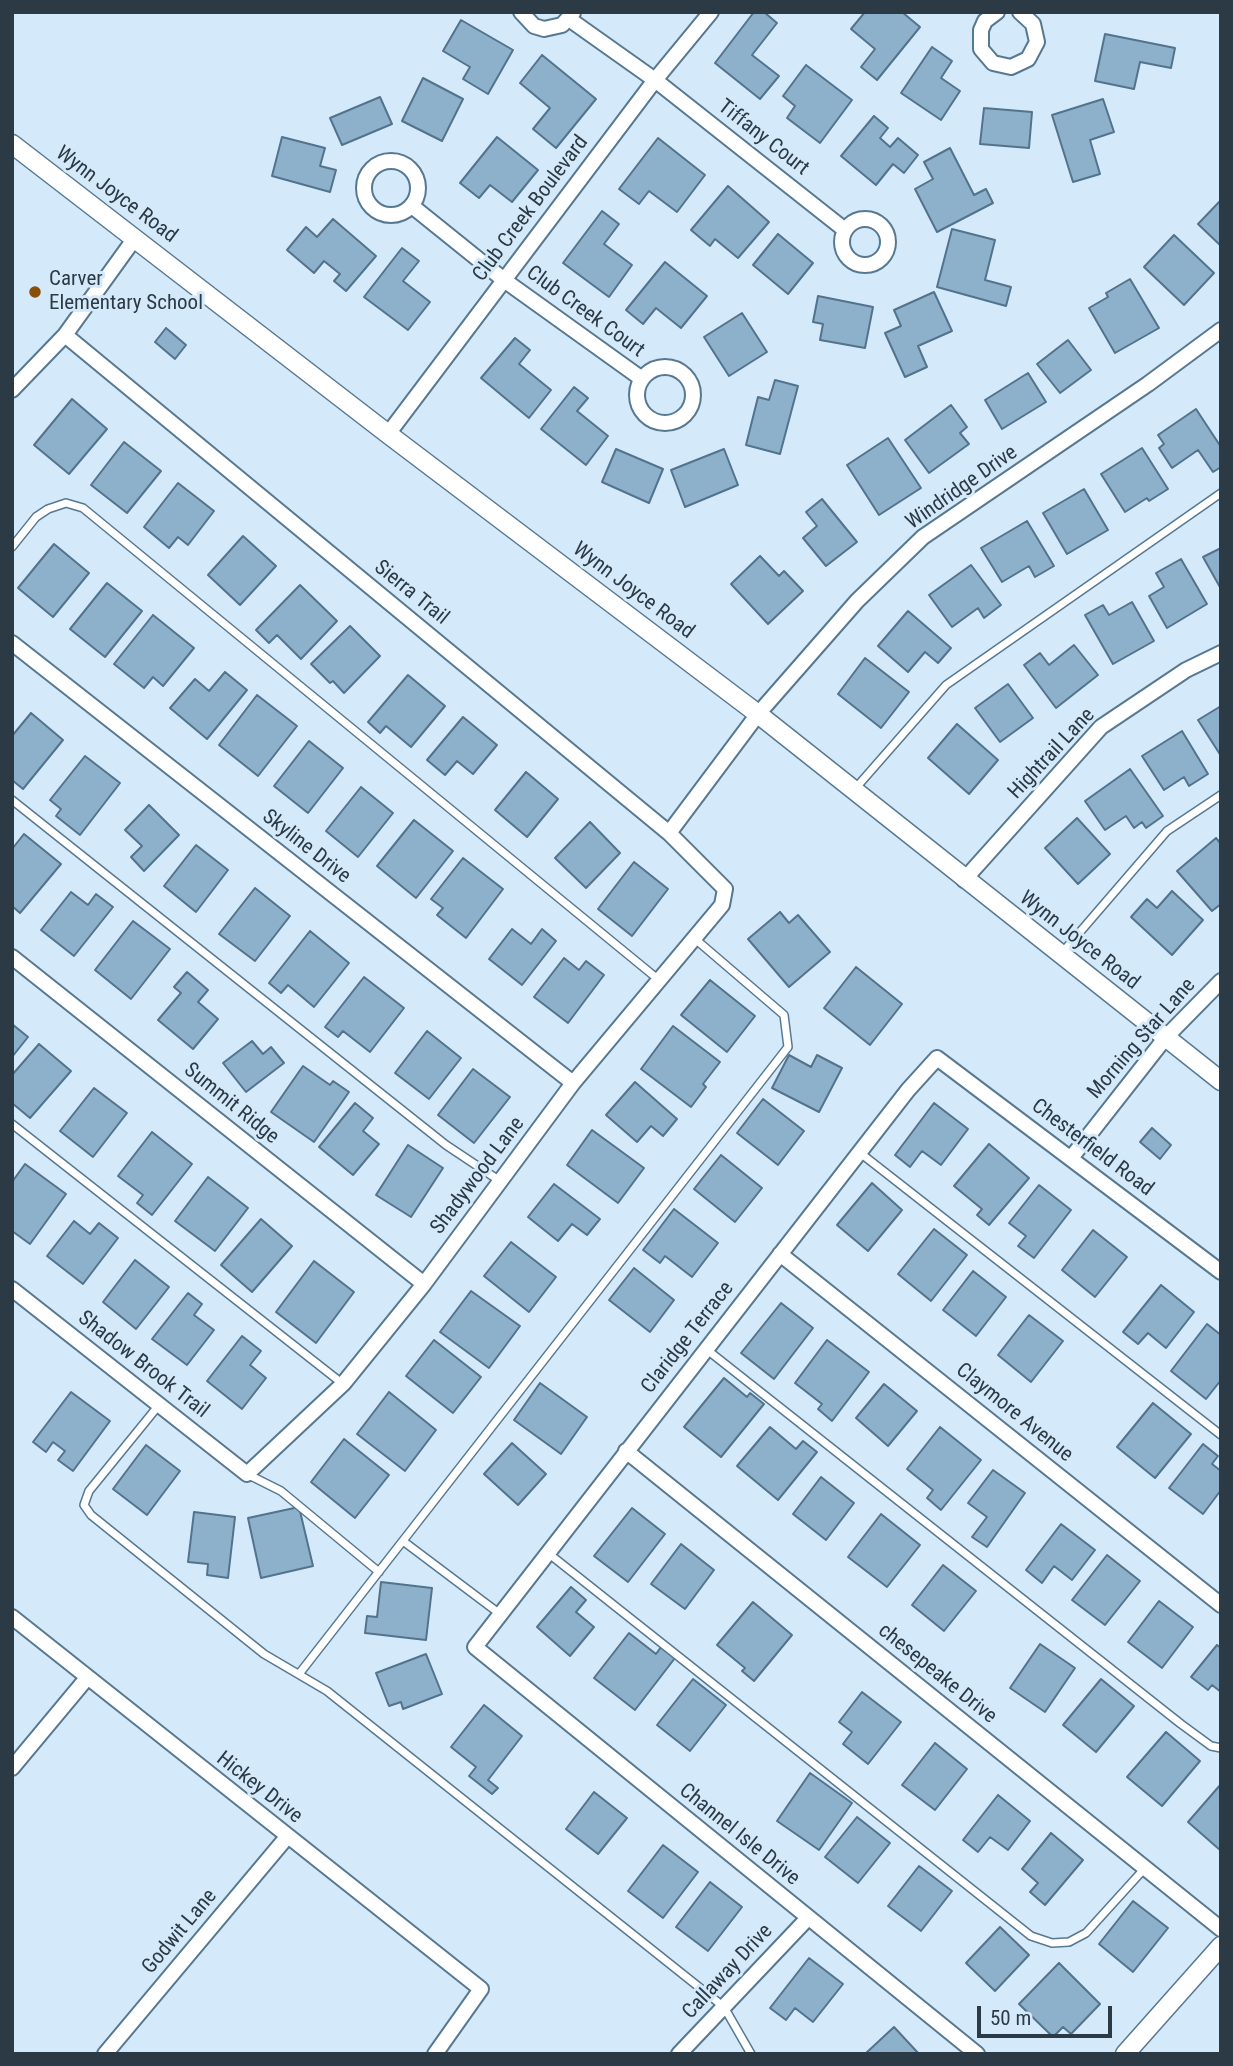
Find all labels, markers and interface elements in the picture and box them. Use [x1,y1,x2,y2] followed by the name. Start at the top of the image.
[712,95,814,181] street label: Tiffany Court
[468,131,594,287] street label: Club Creek Boulevard
[50,141,182,249] street label: Wynn Joyce Road
[521,261,649,363] street label: Club Creek Court
[49,267,203,317] place label: Carver Elementary School
[27,284,43,300] marker: Carver Elementary School
[902,440,1022,536] street label: Windridge Drive
[567,537,699,645] street label: Wynn Joyce Road
[369,555,453,631] street label: Sierra Trail
[1004,703,1100,805] street label: Hightrail Lane
[257,805,355,889] street label: Skyline Drive
[1014,886,1144,996] street label: Wynn Joyce Road
[1083,974,1201,1104] street label: Morning Star Lane
[178,1058,284,1150] street label: Summit Ridge
[1026,1094,1158,1202] street label: Chesterfield Road
[426,1112,530,1240] street label: Shadywood Lane
[636,1277,740,1399] street label: Claridge Terrace
[72,1306,214,1424] street label: Shadow Brook Trail
[950,1358,1078,1468] street label: Claymore Avenue
[873,1619,1001,1729] street label: chesepeake Drive
[211,1747,307,1829] street label: Hickey Drive
[674,1779,804,1891] street label: Channel Isle Drive
[137,1884,223,1980] street label: Godwit Lane
[678,1919,778,2025] street label: Callaway Drive
[981,1993,1116,2037] scale bar
[990,2006,1031,2030] text: 50 m

